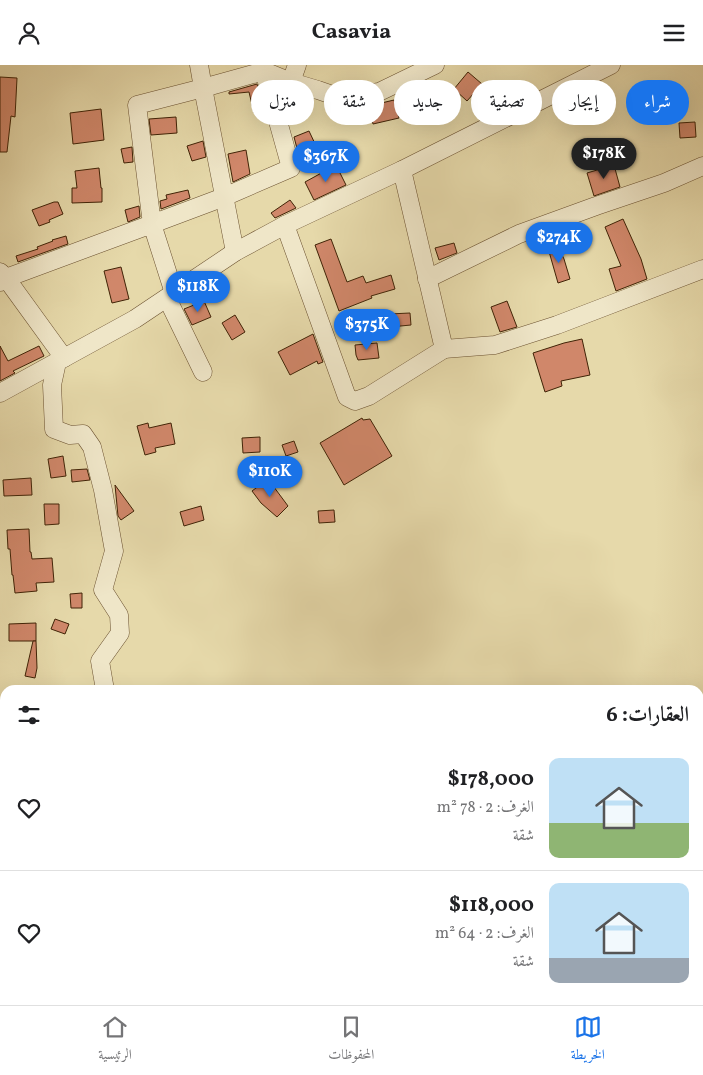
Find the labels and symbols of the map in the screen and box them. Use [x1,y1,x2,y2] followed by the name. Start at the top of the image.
[569,137,639,180] pin: $178K
[291,141,361,183] pin: $367K
[524,221,594,264] pin: $274K
[163,271,233,313] pin: $118K
[332,309,402,351] pin: $375K
[235,455,305,498] pin: $110K

